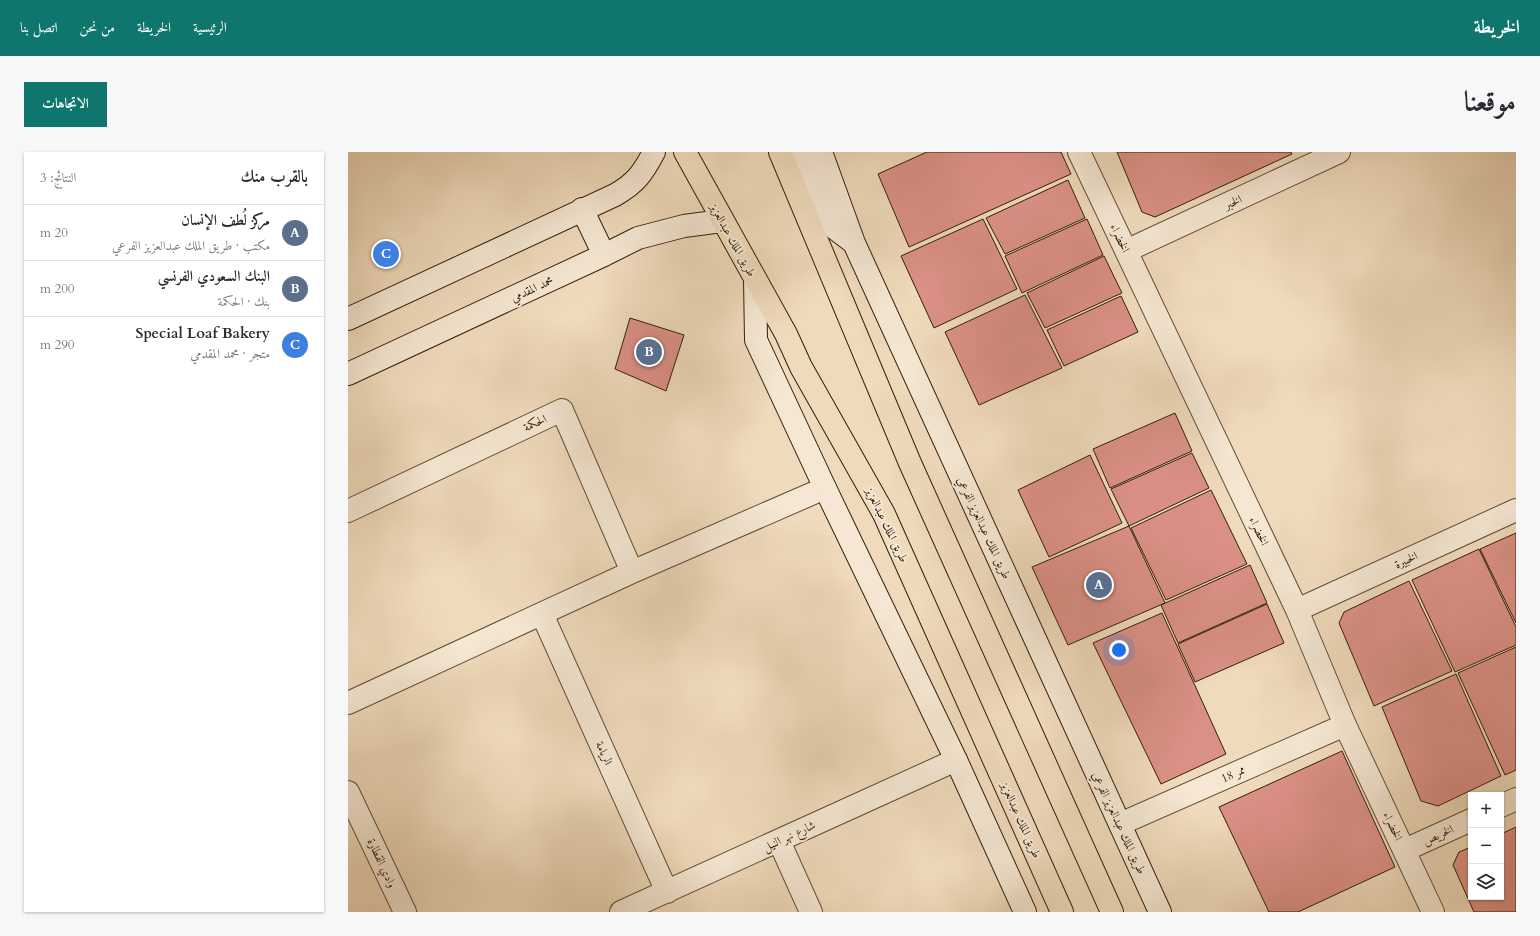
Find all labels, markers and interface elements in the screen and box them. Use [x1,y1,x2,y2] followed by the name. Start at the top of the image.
[1474,14,1520,40] text: الخريطة
[20,18,58,37] text: اتصل بنا
[80,18,115,37] text: من نحن
[137,18,171,37] text: الخريطة
[193,18,227,37] text: الرئيسية
[24,82,107,127] button: الاتجاهات
[1464,83,1516,121] text: موقعنا
[241,165,308,188] text: بالقرب منك
[40,169,76,187] text: النتائج: 3
[1220,191,1245,214] street label: الخبر
[705,199,760,280] street label: طريق الملك عبدالعزيز
[181,210,270,230] text: مركز لُطف الإنسان
[1106,221,1134,255] street label: الخضراء
[40,224,68,242] text: 20 m
[290,224,300,242] text: A
[112,237,270,255] text: مكتب · طريق الملك عبدالعزيز الفرعي
[373,239,399,269] pin: C
[158,266,270,286] text: البنك السعودي الفرنسي
[508,272,557,308] street label: محمد المقدمي
[40,280,74,298] text: 200 m
[290,280,300,298] text: B
[218,293,270,311] text: بنك · الحكمة
[135,323,270,343] text: Special Loaf Bakery
[40,336,74,354] text: 290 m
[290,336,300,354] text: C
[636,337,662,367] pin: B
[190,345,270,363] text: متجر · محمد المقدمي
[521,410,550,435] street label: الحكمة
[951,474,1015,583] street label: طريق الملك عبدالعزيز الفرعي
[861,483,912,565] street label: طريق الملك عبدالعزيز
[1245,514,1273,548] street label: الخضراء
[1392,547,1421,572] street label: الخبيرة
[1086,570,1112,600] pin: A
[1109,640,1129,660] your location
[592,739,616,768] street label: الريامة
[1218,762,1248,786] street label: ممر 18
[1086,769,1150,878] street label: طريق الملك عبدالعزيز الفرعي
[996,778,1045,861] street label: طريق الملك عبدالعزيز
[1468,792,1504,900] map controls
[1468,792,1504,828] button: +
[1379,809,1407,843] street label: الخضراء
[760,817,819,858] street label: شارع نهر النيل
[1420,821,1456,849] street label: الخريص
[1468,828,1504,864] button: −
[362,836,401,891] street label: وادي القطارة
[1468,864,1504,900] button: layers

